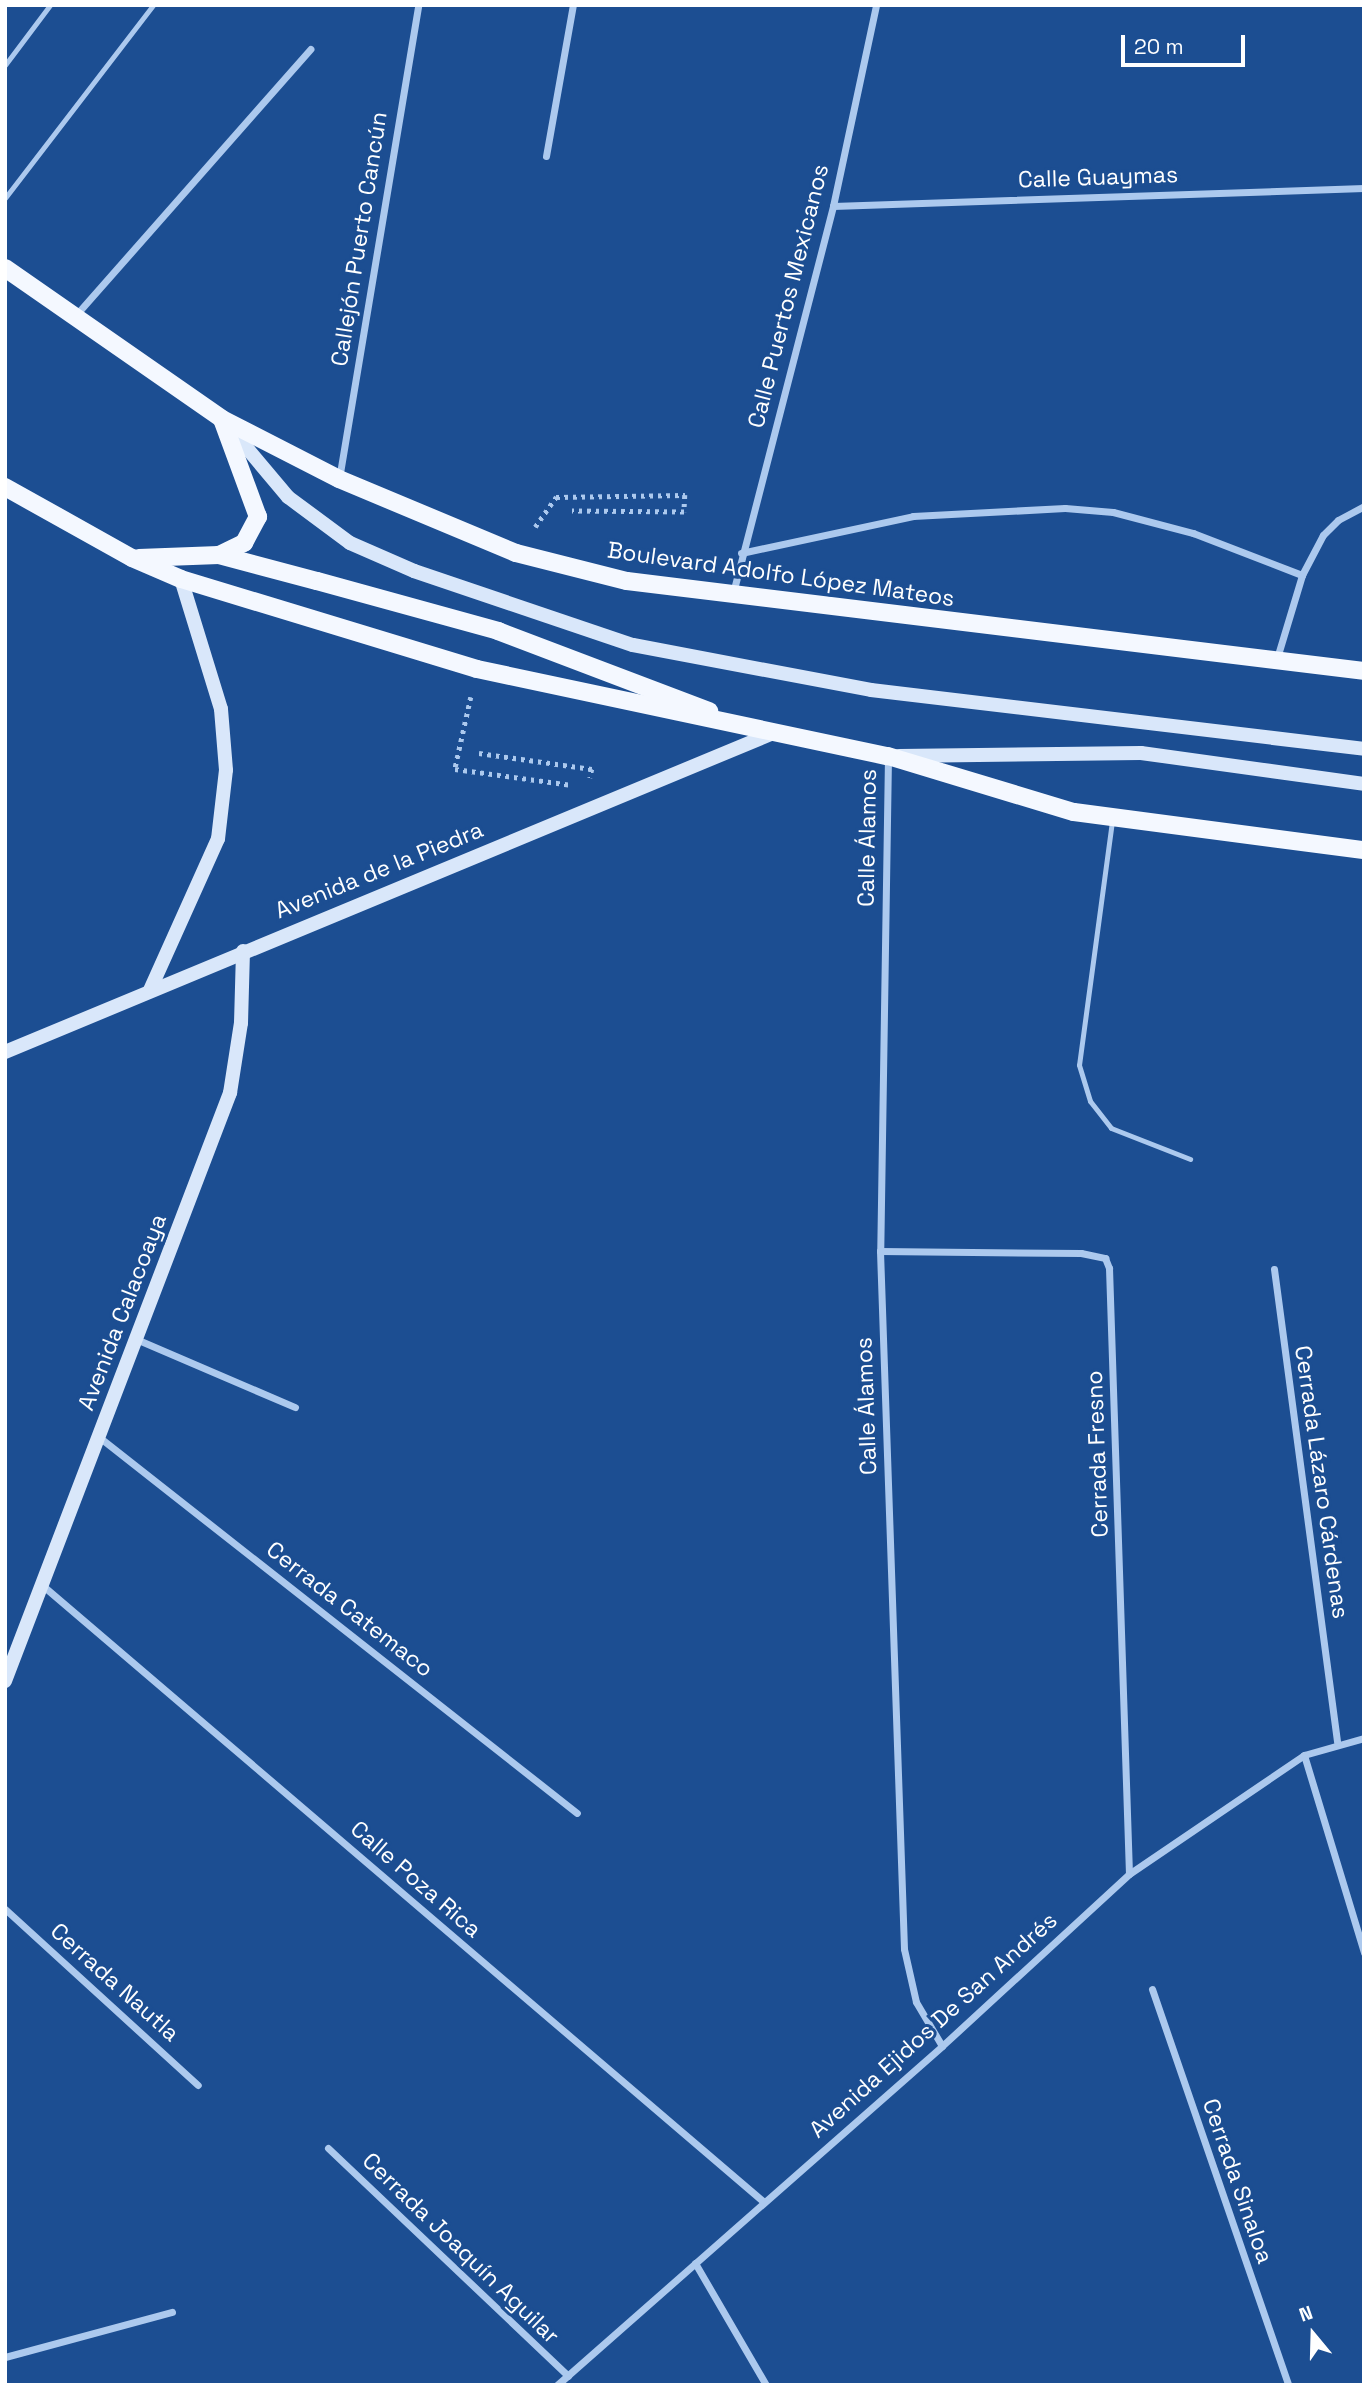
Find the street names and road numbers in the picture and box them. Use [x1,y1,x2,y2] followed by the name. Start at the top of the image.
[325,110,393,368] street label: Callejón Puerto Cancún
[1018,160,1178,194] street label: Calle Guaymas
[742,161,834,431] street label: Calle Puertos Mexicanos
[606,536,956,612] street label: Boulevard Adolfo López Mateos
[852,769,882,907] street label: Calle Álamos
[271,816,487,924] street label: Avenida de la Piedra
[72,1210,172,1414] street label: Avenida Calacoaya
[850,1336,882,1476] street label: Calle Álamos
[1289,1344,1355,1620] street label: Cerrada Lázaro Cárdenas
[1080,1370,1114,1538] street label: Cerrada Fresno
[261,1535,439,1683] street label: Cerrada Catemaco
[345,1815,487,1943] street label: Calle Poza Rica
[803,1906,1063,2144] street label: Avenida Ejidos De San Andrés
[45,1917,185,2047] street label: Cerrada Nautla
[1197,2095,1279,2267] street label: Cerrada Sinaloa
[357,2147,565,2349] street label: Cerrada Joaquín Aguilar

